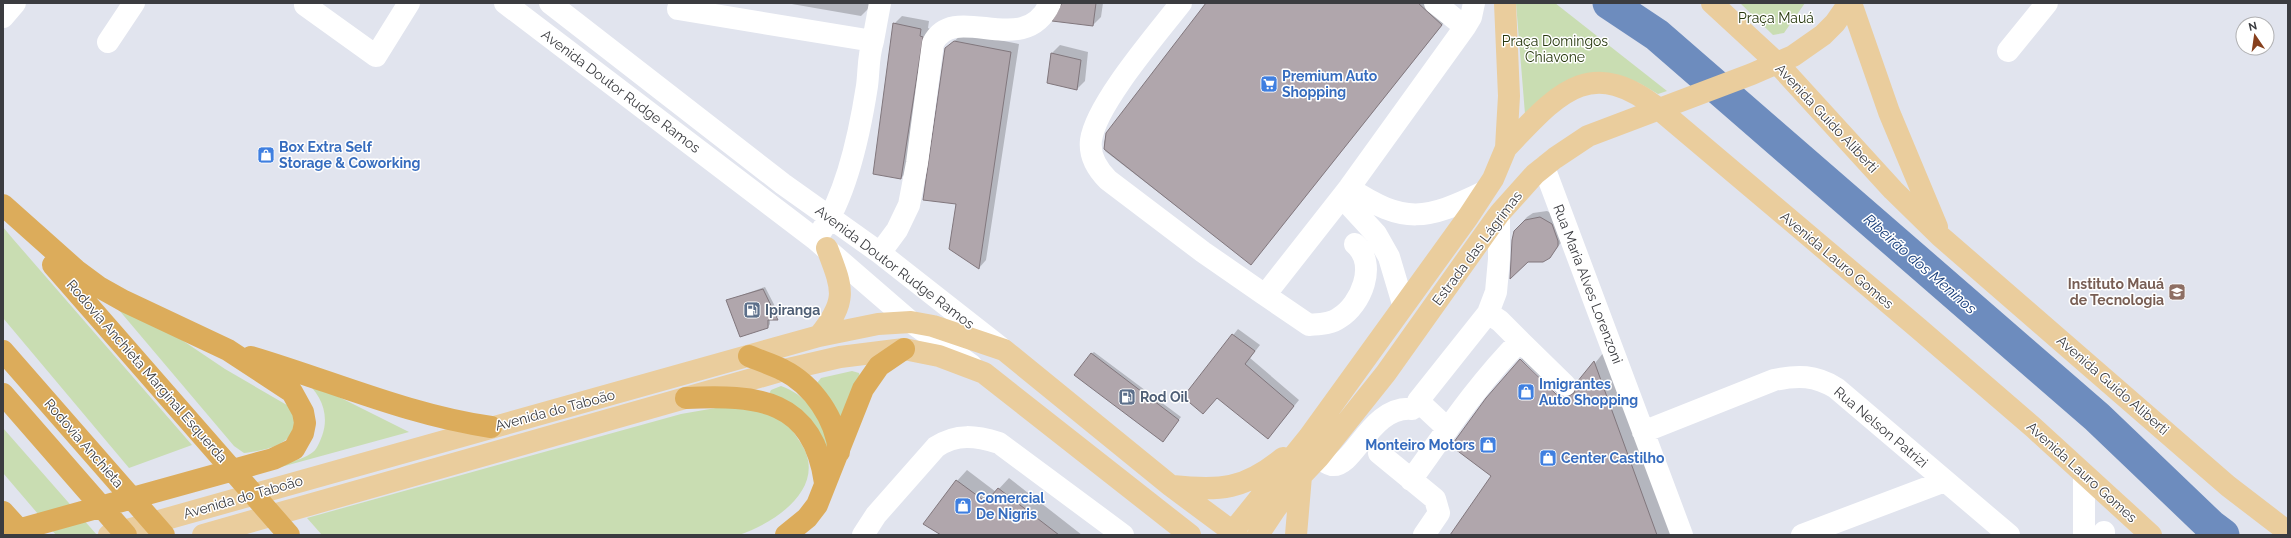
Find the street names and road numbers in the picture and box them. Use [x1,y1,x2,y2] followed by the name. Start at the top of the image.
[539,26,704,156] street label: Avenida Doutor Rudge Ramos
[1772,60,1882,176] street label: Avenida Guido Aliberti
[1429,188,1525,308] street label: Estrada das Lágrimas
[813,202,978,332] street label: Avenida Doutor Rudge Ramos
[1550,202,1626,366] street label: Rua Maria Alves Lorenzoni
[1777,208,1897,312] street label: Avenida Lauro Gomes
[63,276,231,466] street label: Rodovia Anchieta Marginal Esquerda
[2054,332,2172,438] street label: Avenida Guido Aliberti
[1831,383,1931,471] street label: Rua Nelson Patrizi
[493,386,617,434] street label: Avenida do Taboão
[41,395,127,491] street label: Rodovia Anchieta
[2024,418,2140,526] street label: Avenida Lauro Gomes
[181,472,305,522] street label: Avenida do Taboão

